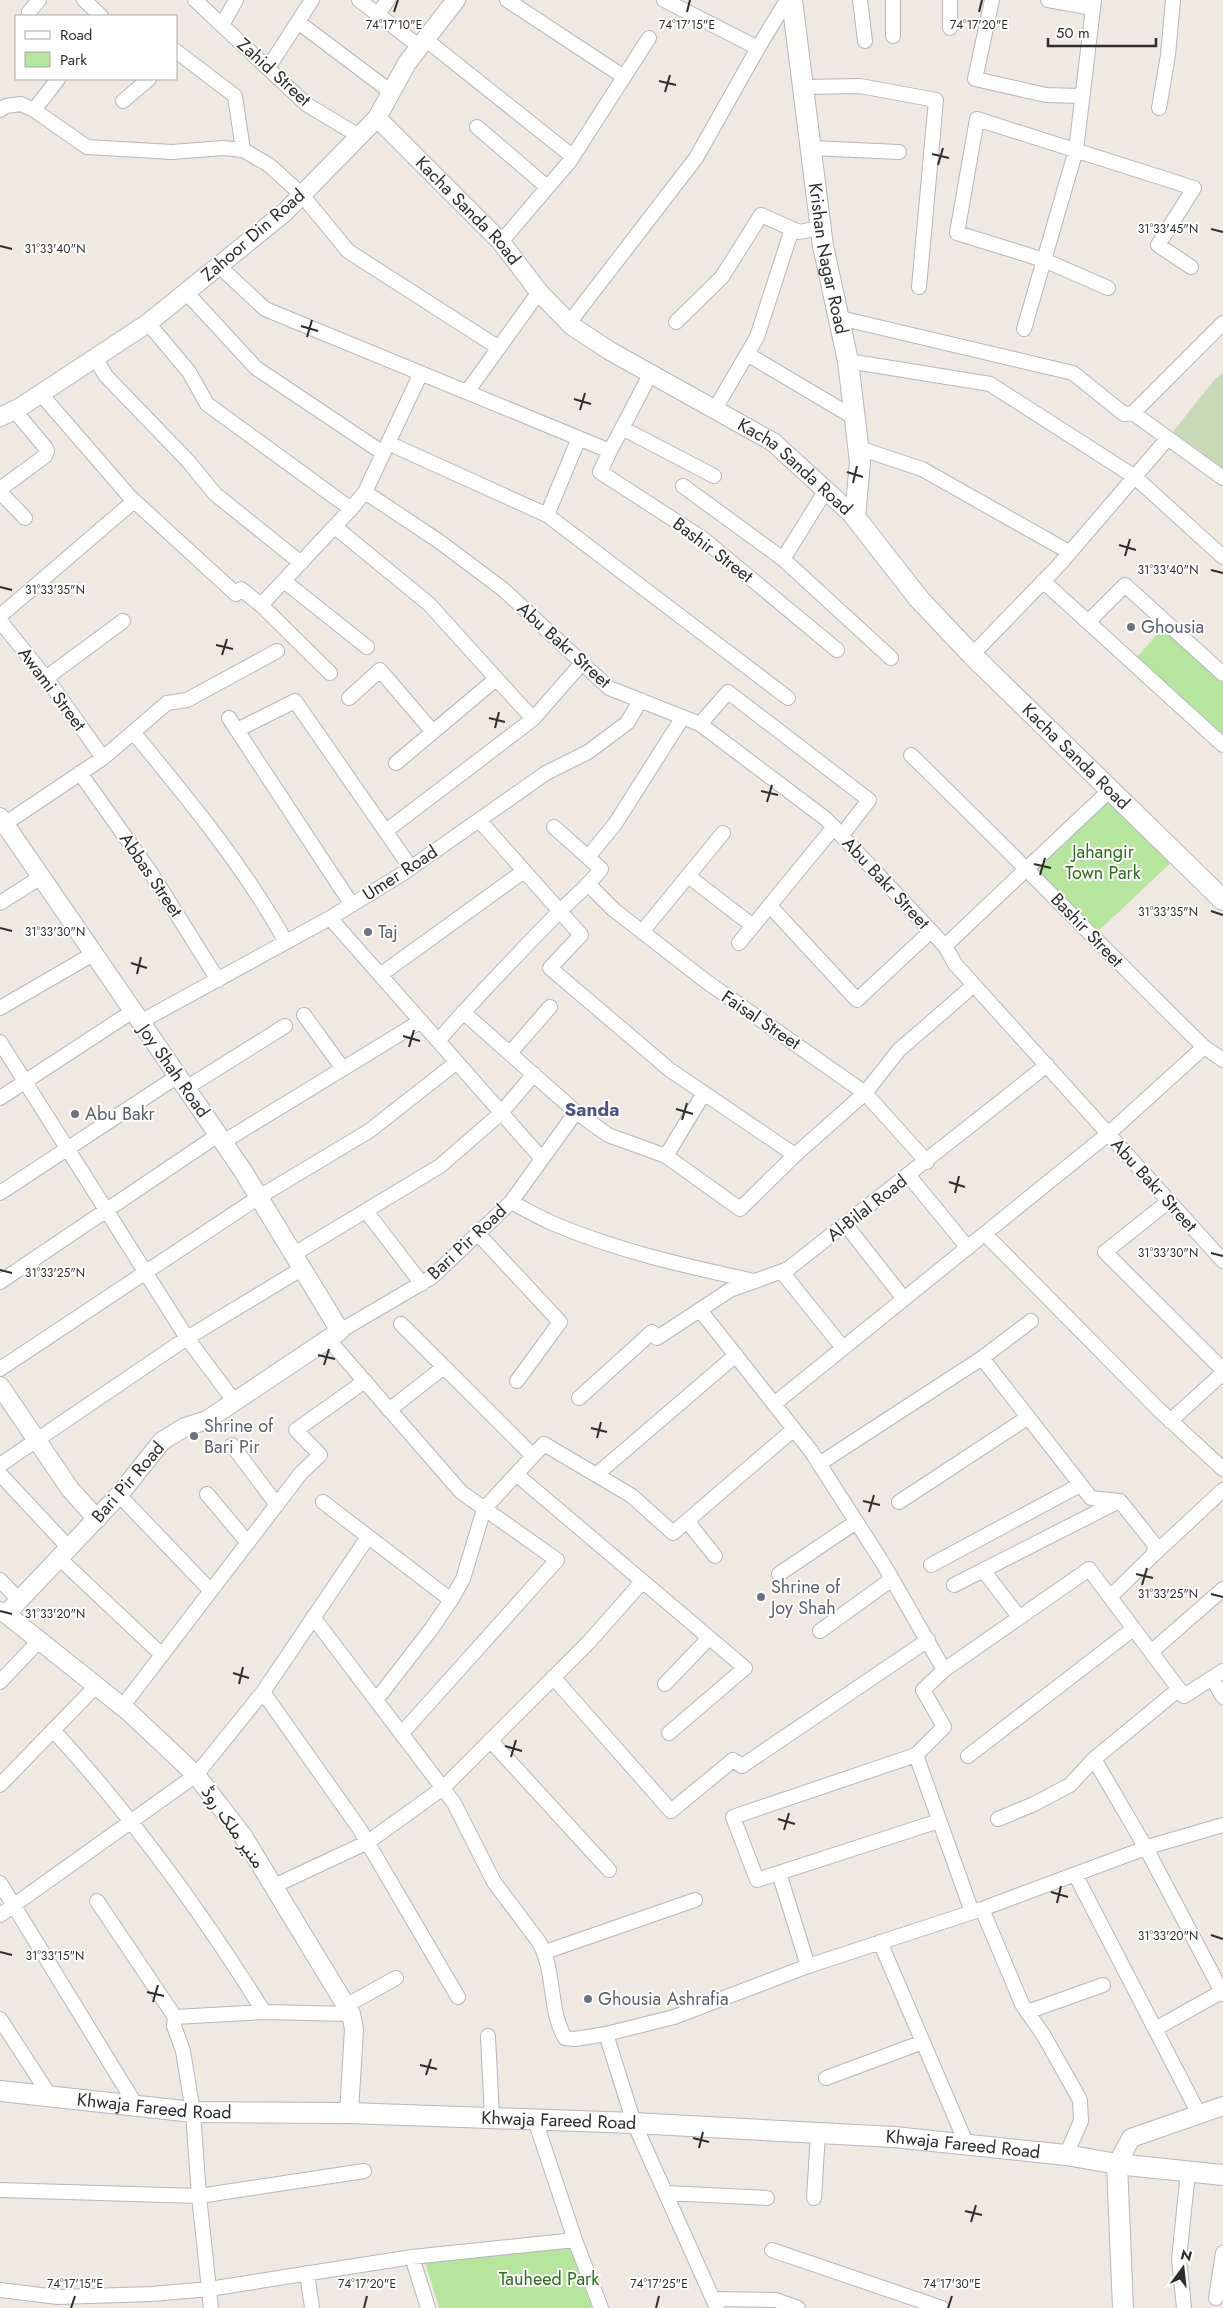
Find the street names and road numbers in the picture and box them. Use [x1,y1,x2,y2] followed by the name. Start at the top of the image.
[231,32,317,113] street label: Zahid Street
[409,150,527,270] street label: Kacha Sanda Road
[802,181,855,336] street label: Krishan Nagar Road
[196,183,310,287] street label: Zahoor Din Road
[733,412,858,521] street label: Kacha Sanda Road
[667,511,759,589] street label: Bashir Street
[511,596,617,695] street label: Abu Bakr Street
[12,642,93,737] street label: Awami Street
[1016,698,1136,815] street label: Kacha Sanda Road
[113,828,189,923] street label: Abbas Street
[836,831,936,936] street label: Abu Bakr Street
[357,839,443,907] street label: Umer Road
[1045,887,1130,974] street label: Bashir Street
[716,984,806,1056] street label: Faisal Street
[131,1017,216,1123] street label: Joy Shah Road
[1105,1132,1204,1238] street label: Abu Bakr Street
[821,1168,913,1248] street label: Al-Bilal Road
[422,1198,512,1286] street label: Bari Pir Road
[85,1436,171,1528] street label: Bari Pir Road
[195,1780,271,1874] street label: منیر ملک روڈ
[76,2086,232,2125] street label: Khwaja Fareed Road
[481,2105,637,2136] street label: Khwaja Fareed Road
[885,2124,1041,2165] street label: Khwaja Fareed Road

